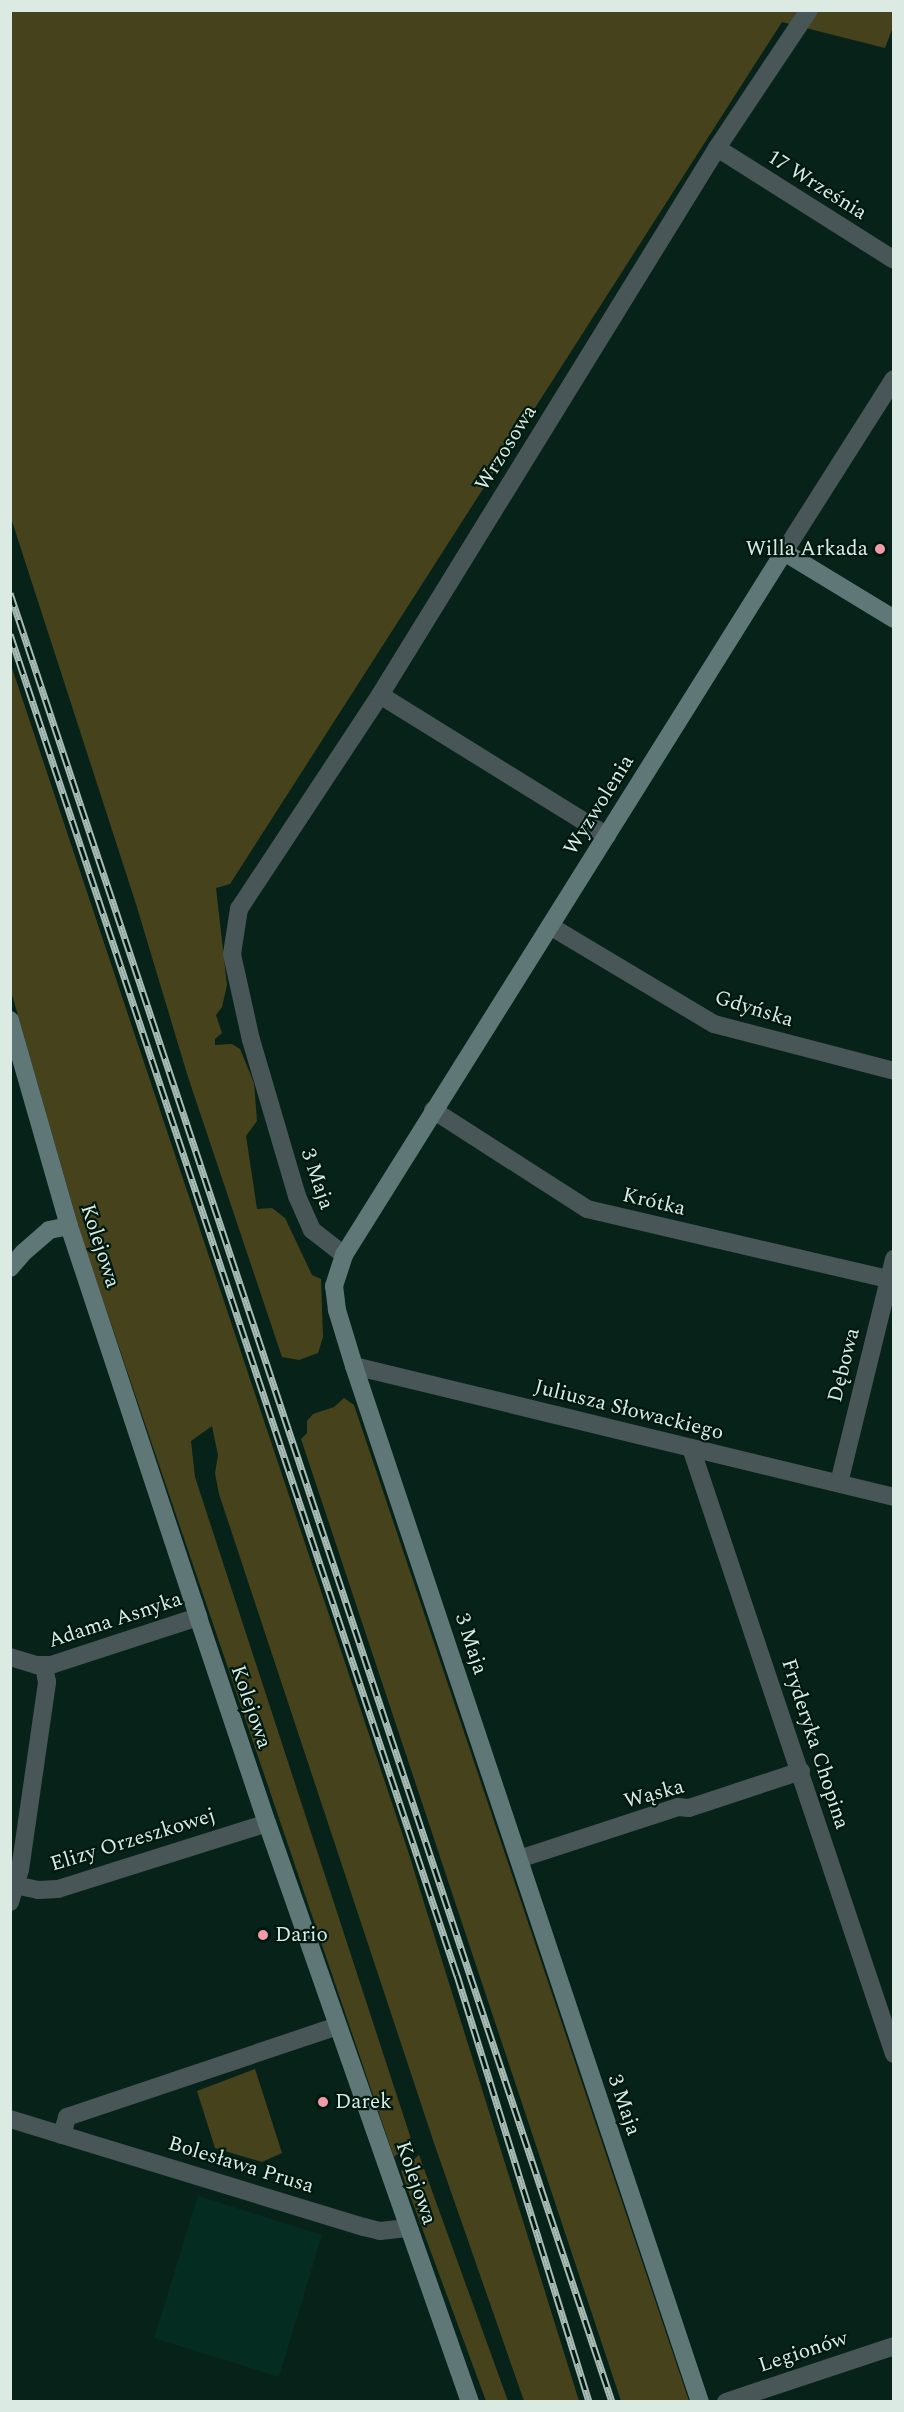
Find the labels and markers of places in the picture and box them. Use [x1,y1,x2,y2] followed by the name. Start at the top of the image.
[745,536,868,562] place label: Willa Arkada
[873,542,887,556] marker: Willa Arkada
[275,1922,328,1948] place label: Dario
[256,1928,270,1942] marker: Dario
[335,2089,392,2115] place label: Darek
[316,2095,330,2109] marker: Darek

